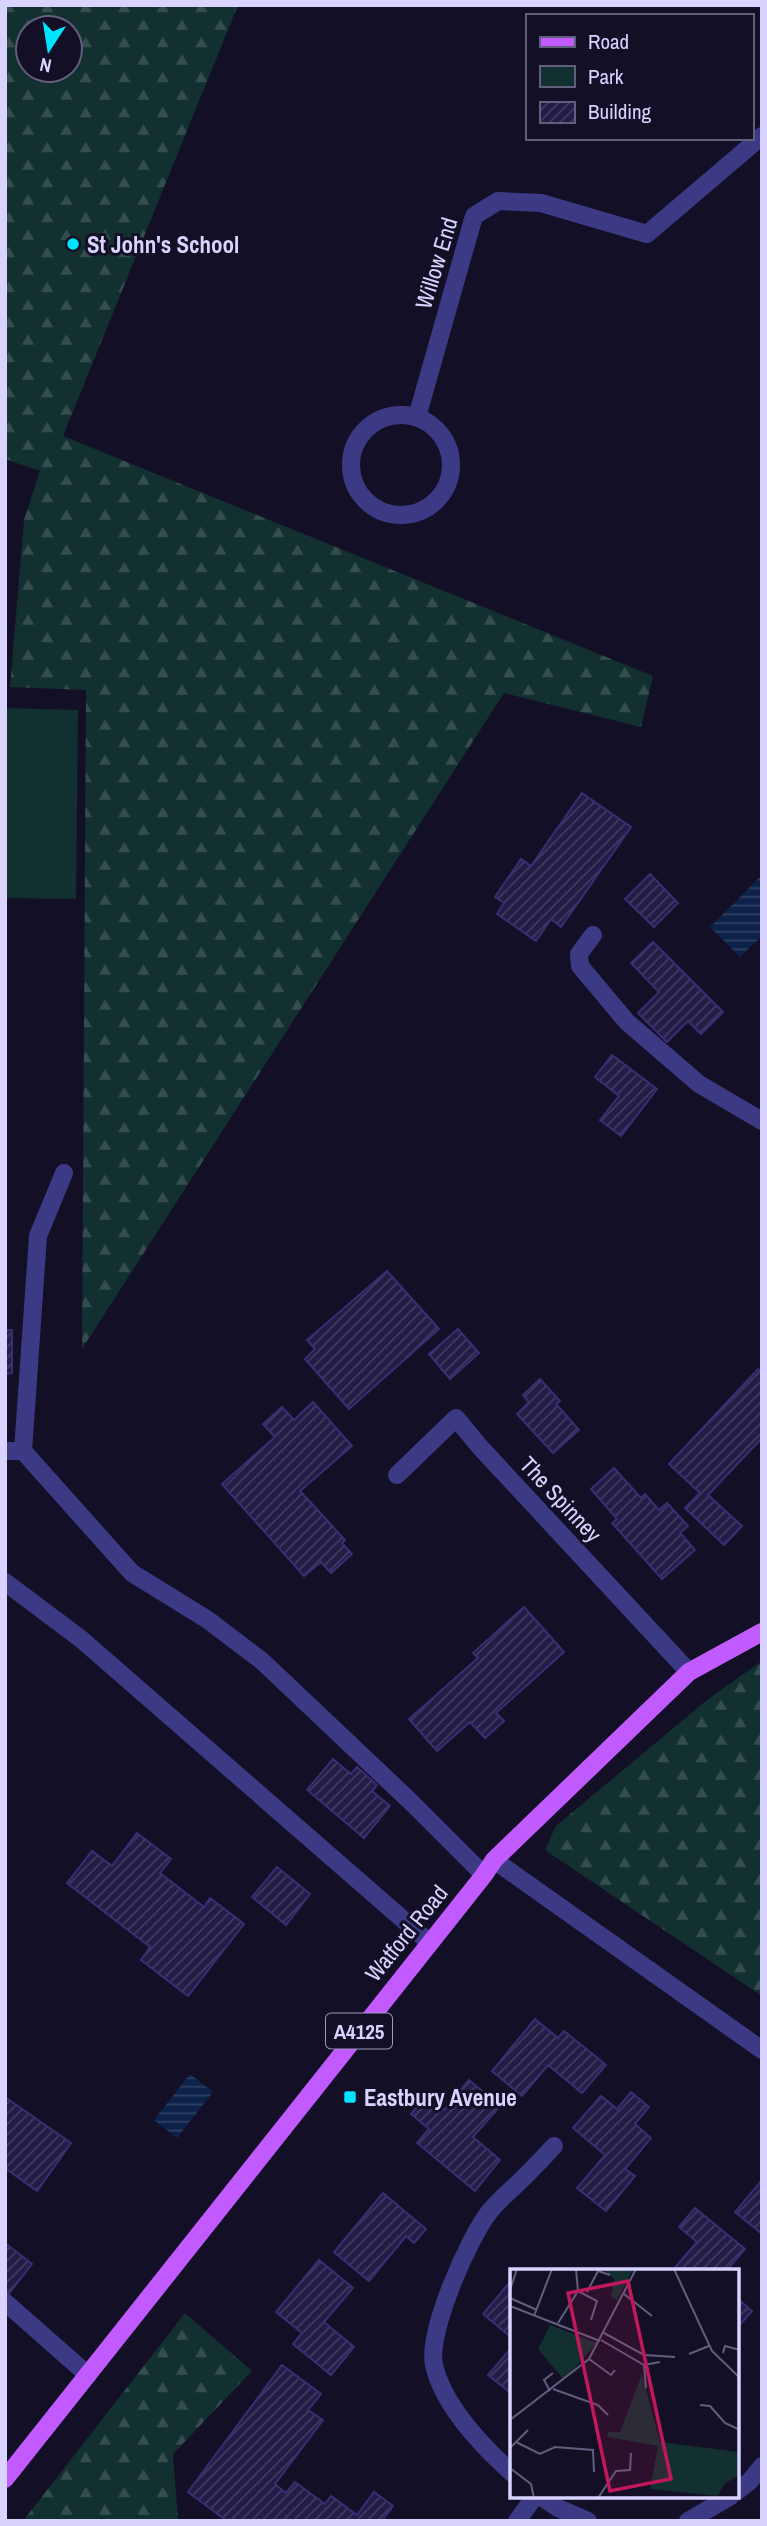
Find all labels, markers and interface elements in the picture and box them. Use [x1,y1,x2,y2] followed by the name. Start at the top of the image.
[14,14,84,84] north arrow
[526,14,753,140] legend
[588,27,629,56] text: Road
[37,52,54,80] text: N
[588,62,624,91] text: Park
[588,97,652,126] text: Building
[407,213,465,313] street label: Willow End
[87,229,239,260] place label: St John's School
[65,236,81,252] marker: St John's School
[513,1449,609,1549] street label: The Spinney
[358,1878,454,1988] street label: Watford Road
[326,2014,392,2048] road number: A4125
[364,2082,517,2113] place label: Eastbury Avenue
[342,2089,358,2105] marker: Eastbury Avenue
[510,2269,739,2498] inset map

